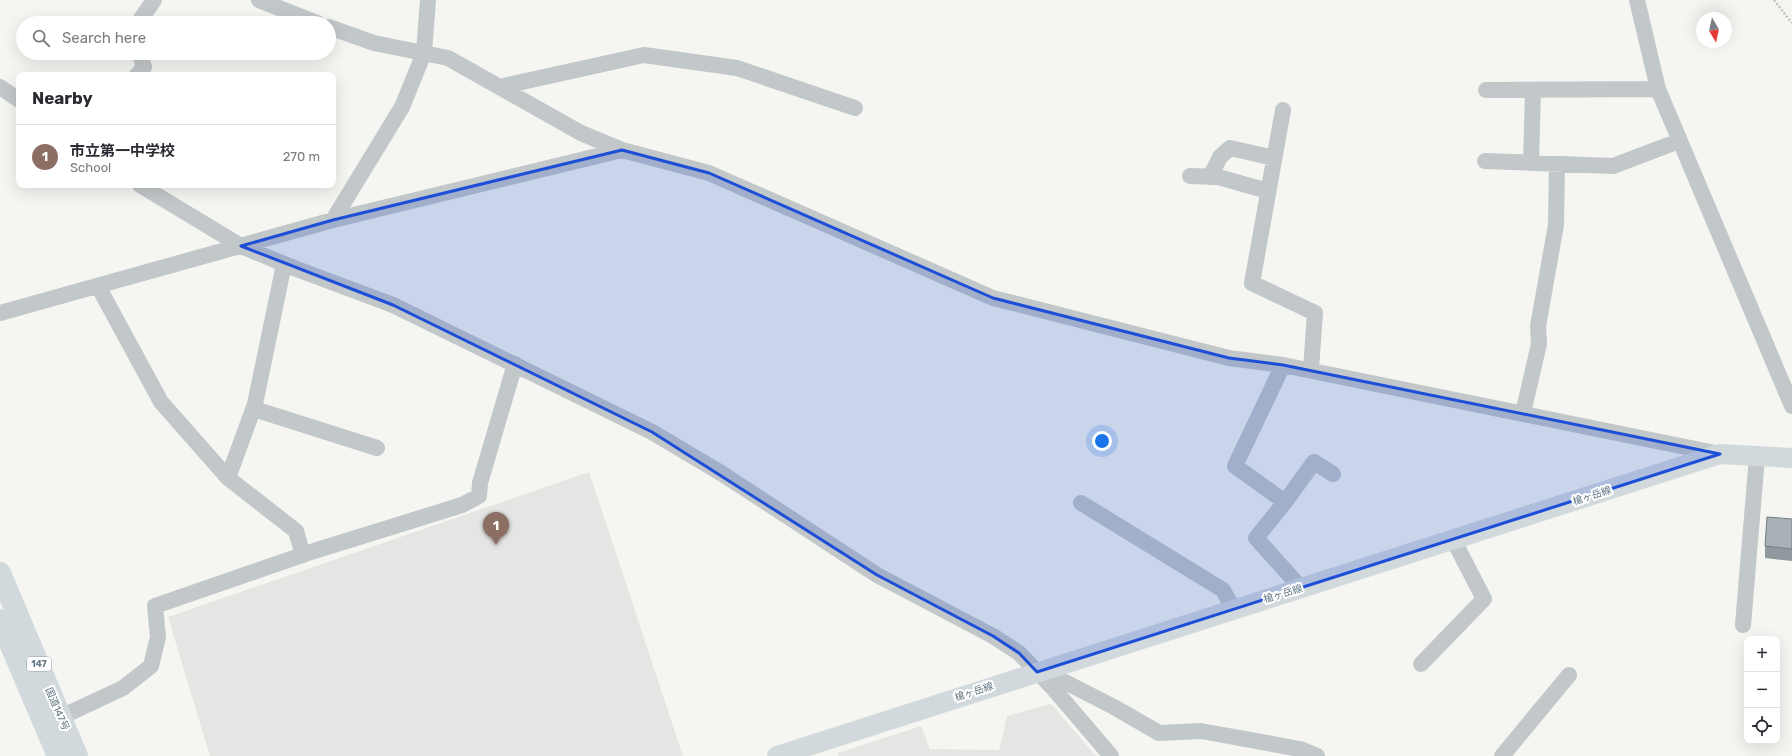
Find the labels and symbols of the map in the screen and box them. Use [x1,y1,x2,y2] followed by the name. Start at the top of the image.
[1696,12,1732,48] north arrow
[1092,431,1112,451] your location
[1571,484,1613,508] street label: 槍ヶ岳線
[483,512,509,545] pin: 1
[1262,582,1304,606] street label: 槍ヶ岳線
[27,657,51,671] road number: 147
[953,680,995,704] street label: 槍ヶ岳線
[43,686,71,732] street label: 国道147号

